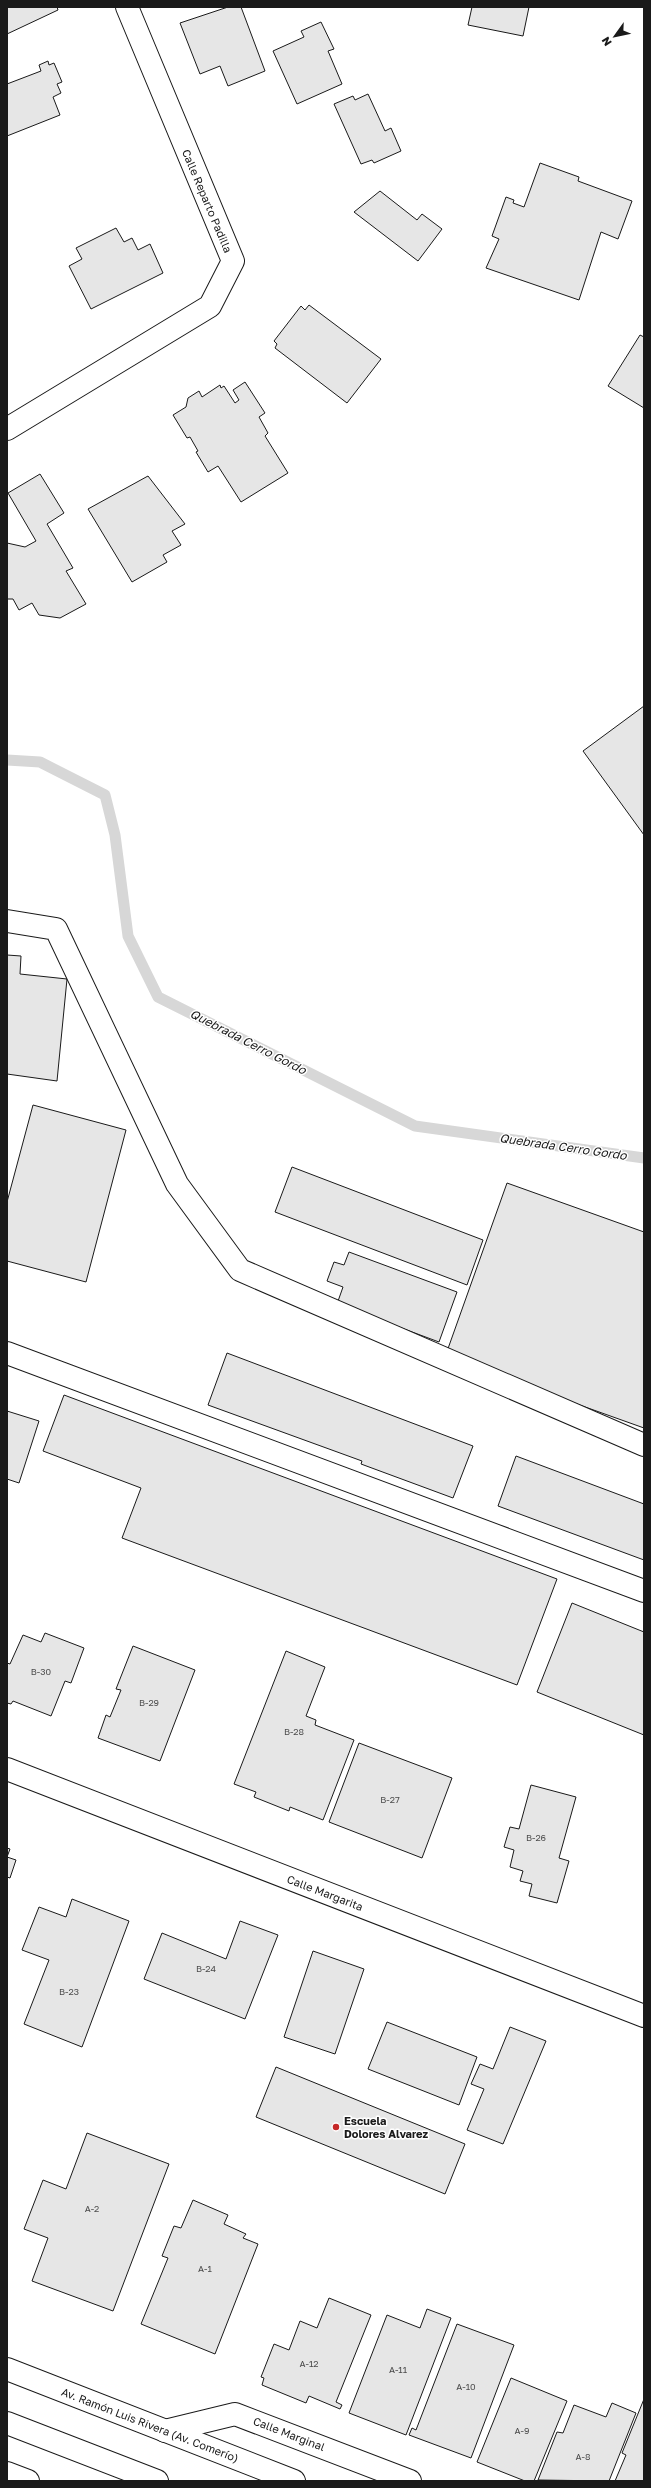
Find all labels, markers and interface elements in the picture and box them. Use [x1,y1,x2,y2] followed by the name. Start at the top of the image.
[595,16,635,56] north arrow
[598,35,614,49] text: N
[180,147,235,254] street label: Calle Reparto Padilla
[188,1006,310,1078] water label: Quebrada Cerro Gordo
[498,1130,628,1163] water label: Quebrada Cerro Gordo
[31,1666,52,1677] house number: B-30
[139,1697,159,1708] house number: B-29
[284,1726,304,1737] house number: B-28
[380,1794,400,1805] house number: B-27
[526,1832,546,1843] house number: B-26
[285,1872,365,1913] street label: Calle Margarita
[196,1963,217,1974] house number: B-24
[59,1986,79,1997] house number: B-23
[344,2114,429,2140] place label: Escuela Dolores Alvarez
[331,2122,341,2132] marker: Escuela Dolores Alvarez
[85,2203,99,2214] house number: A-2
[198,2263,213,2274] house number: A-1
[299,2358,319,2369] house number: A-12
[389,2364,408,2375] house number: A-11
[456,2381,476,2392] house number: A-10
[60,2385,240,2464] street label: Av. Ramón Luis Rivera (Av. Comerío)
[251,2414,327,2453] street label: Calle Marginal
[515,2425,529,2436] house number: A-9
[576,2451,590,2462] house number: A-8

